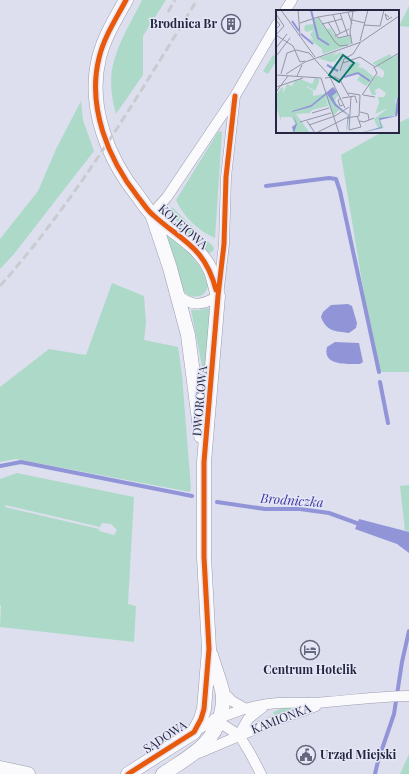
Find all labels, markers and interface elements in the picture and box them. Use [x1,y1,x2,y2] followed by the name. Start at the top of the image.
[276,10,399,133] inset map
[220,13,242,35] building icon: Brodnica Br
[150,15,217,31] place label: Brodnica Br
[155,200,212,252] street label: KOLEJOWA
[188,365,210,437] street label: DWORCOWA
[259,489,324,510] water label: Brodniczka
[299,639,321,661] hotel icon: Centrum Hotelik
[263,661,358,677] place label: Centrum Hotelik
[249,699,313,737] street label: KAMIONKA
[140,716,190,756] street label: SĄDOWA
[295,744,317,766] public building icon: Urząd Miejski
[320,746,397,762] place label: Urząd Miejski

